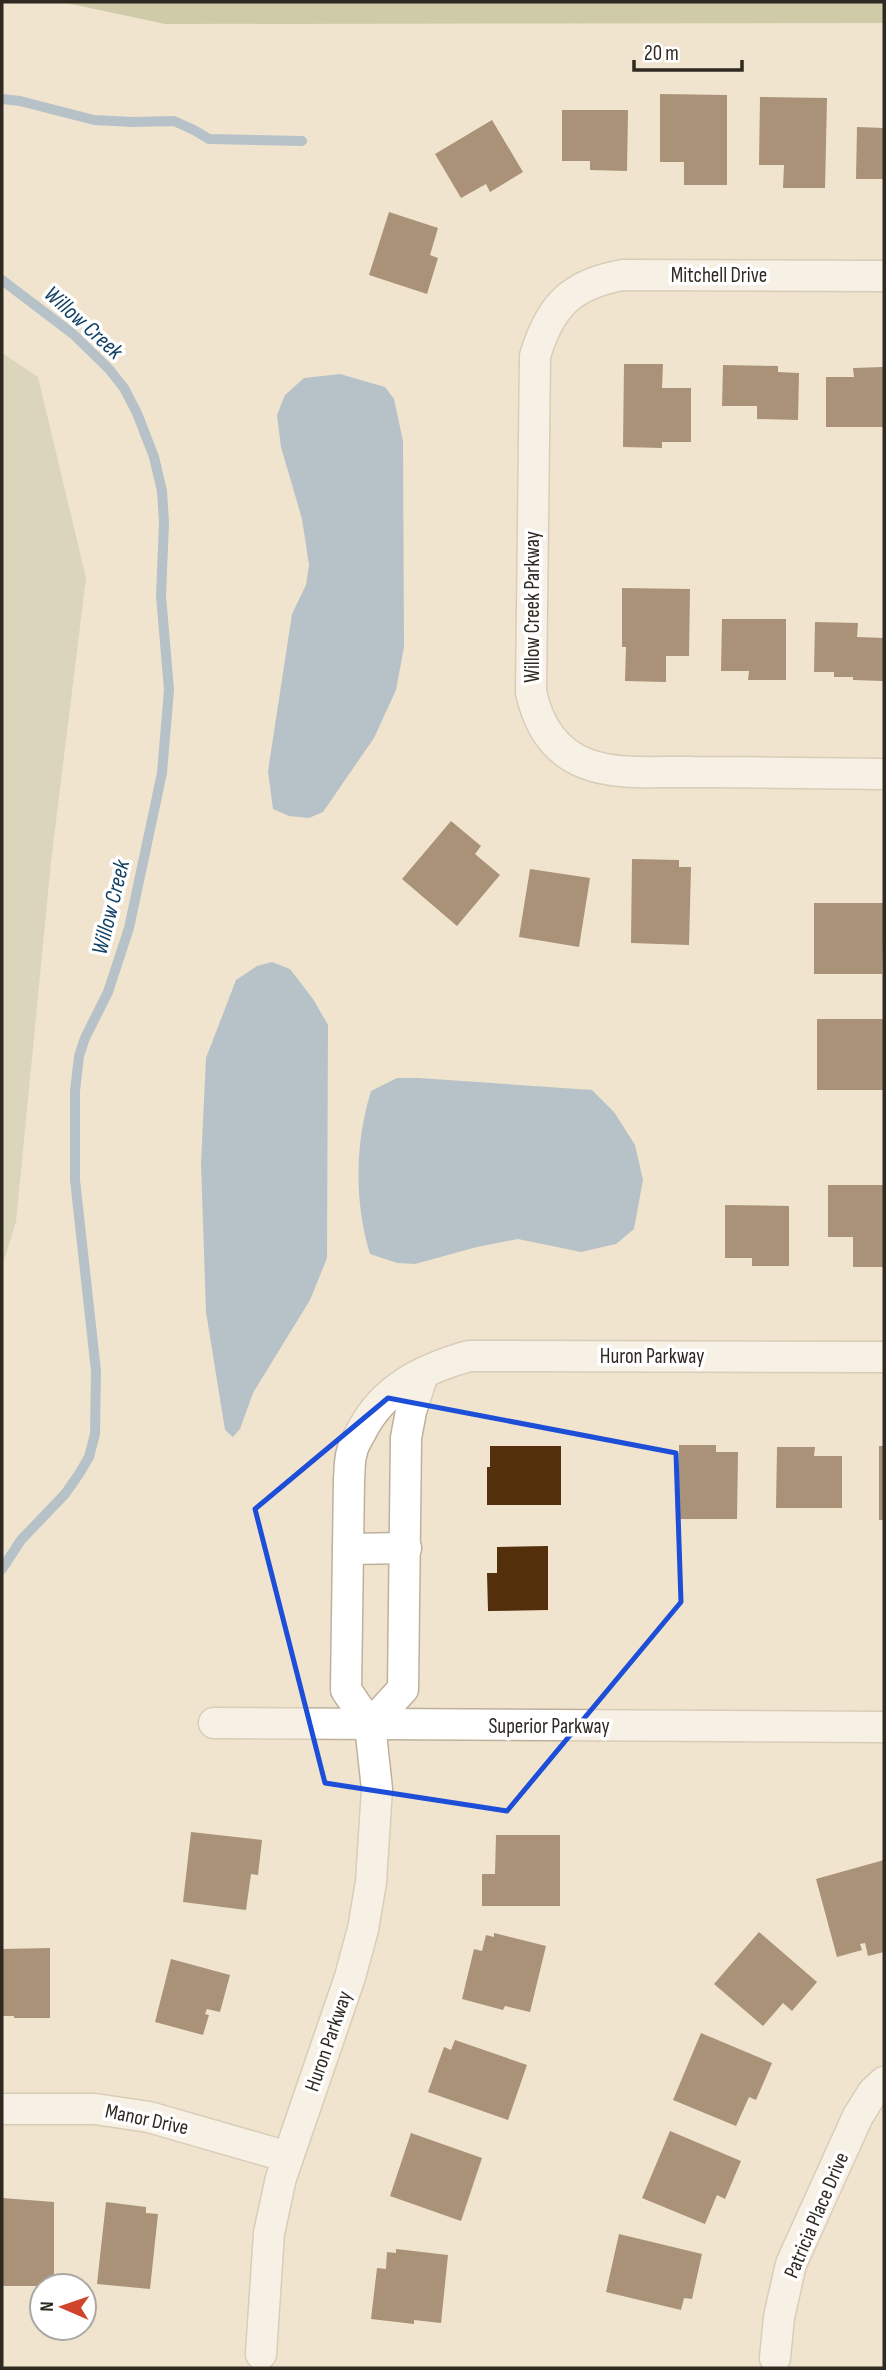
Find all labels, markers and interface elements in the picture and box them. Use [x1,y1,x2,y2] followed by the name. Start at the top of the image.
[634,28,742,72] scale bar
[644,41,679,66] text: 20 m
[671,263,767,288] street label: Mitchell Drive
[38,280,130,366] water label: Willow Creek
[520,531,545,683] street label: Willow Creek Parkway
[86,856,137,957] water label: Willow Creek
[600,1344,704,1369] street label: Huron Parkway
[488,1714,610,1739] street label: Superior Parkway
[300,1988,357,2095] street label: Huron Parkway
[103,2098,191,2140] street label: Manor Drive
[779,2148,854,2282] street label: Patricia Place Drive
[28,2272,98,2342] north arrow
[36,2301,59,2312] text: N

